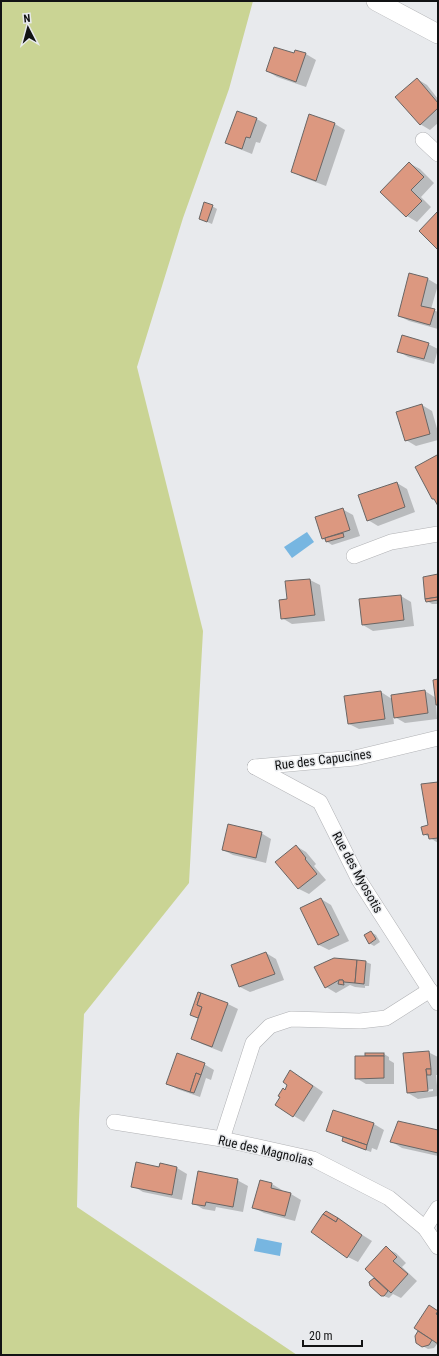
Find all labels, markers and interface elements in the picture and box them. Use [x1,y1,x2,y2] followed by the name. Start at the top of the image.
[8,8,48,48] north arrow
[23,12,31,25] text: N
[274,746,372,773] street label: Rue des Capucines
[329,829,386,916] street label: Rue des Myosotis
[217,1132,315,1169] street label: Rue des Magnolias
[303,1322,362,1348] scale bar
[309,1329,333,1343] text: 20 m

